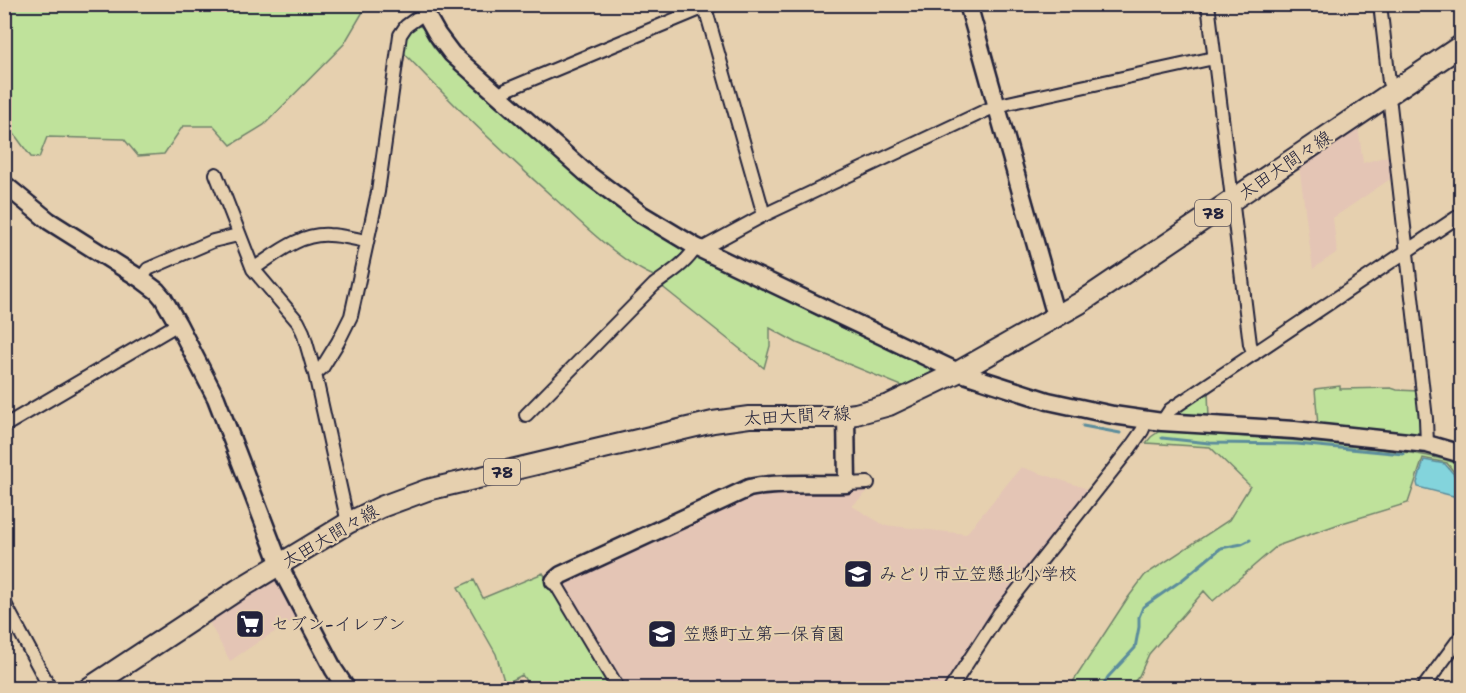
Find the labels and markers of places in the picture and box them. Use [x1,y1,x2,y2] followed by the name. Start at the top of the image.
[842,558,874,590] school or university icon: みどり市立笠懸北小学校
[879,562,1077,586] place label: みどり市立笠懸北小学校
[234,608,266,640] supermarket icon: セブン-イレブン
[271,612,406,636] place label: セブン-イレブン
[646,618,678,650] school or university icon: 笠懸町立第一保育園
[683,622,845,646] place label: 笠懸町立第一保育園

